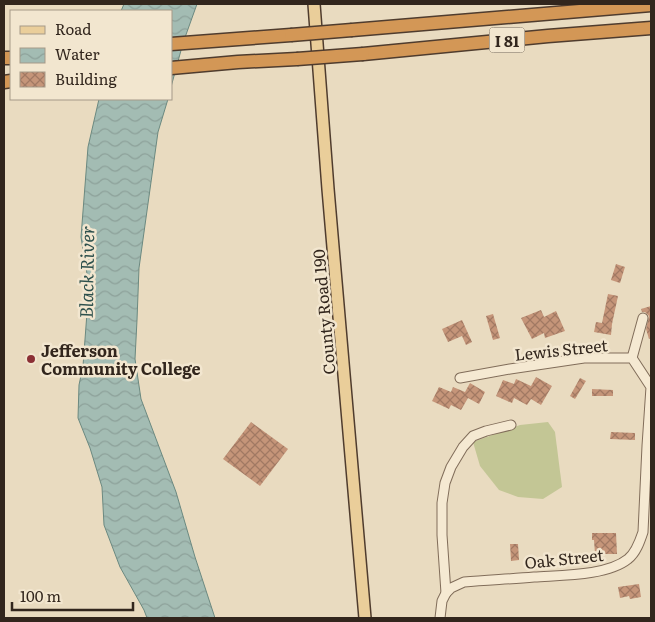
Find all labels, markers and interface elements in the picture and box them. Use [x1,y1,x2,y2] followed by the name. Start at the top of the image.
[10,10,172,100] legend
[55,17,91,40] text: Road
[490,28,524,52] road number: I 81
[55,42,100,65] text: Water
[55,67,117,90] text: Building
[72,225,100,319] water label: Black River
[306,248,340,376] street label: County Road 190
[513,332,609,366] street label: Lewis Street
[41,338,201,380] place label: Jefferson Community College
[25,353,37,365] marker: Jefferson Community College
[523,542,605,574] street label: Oak Street
[12,580,134,612] scale bar
[20,584,61,607] text: 100 m

